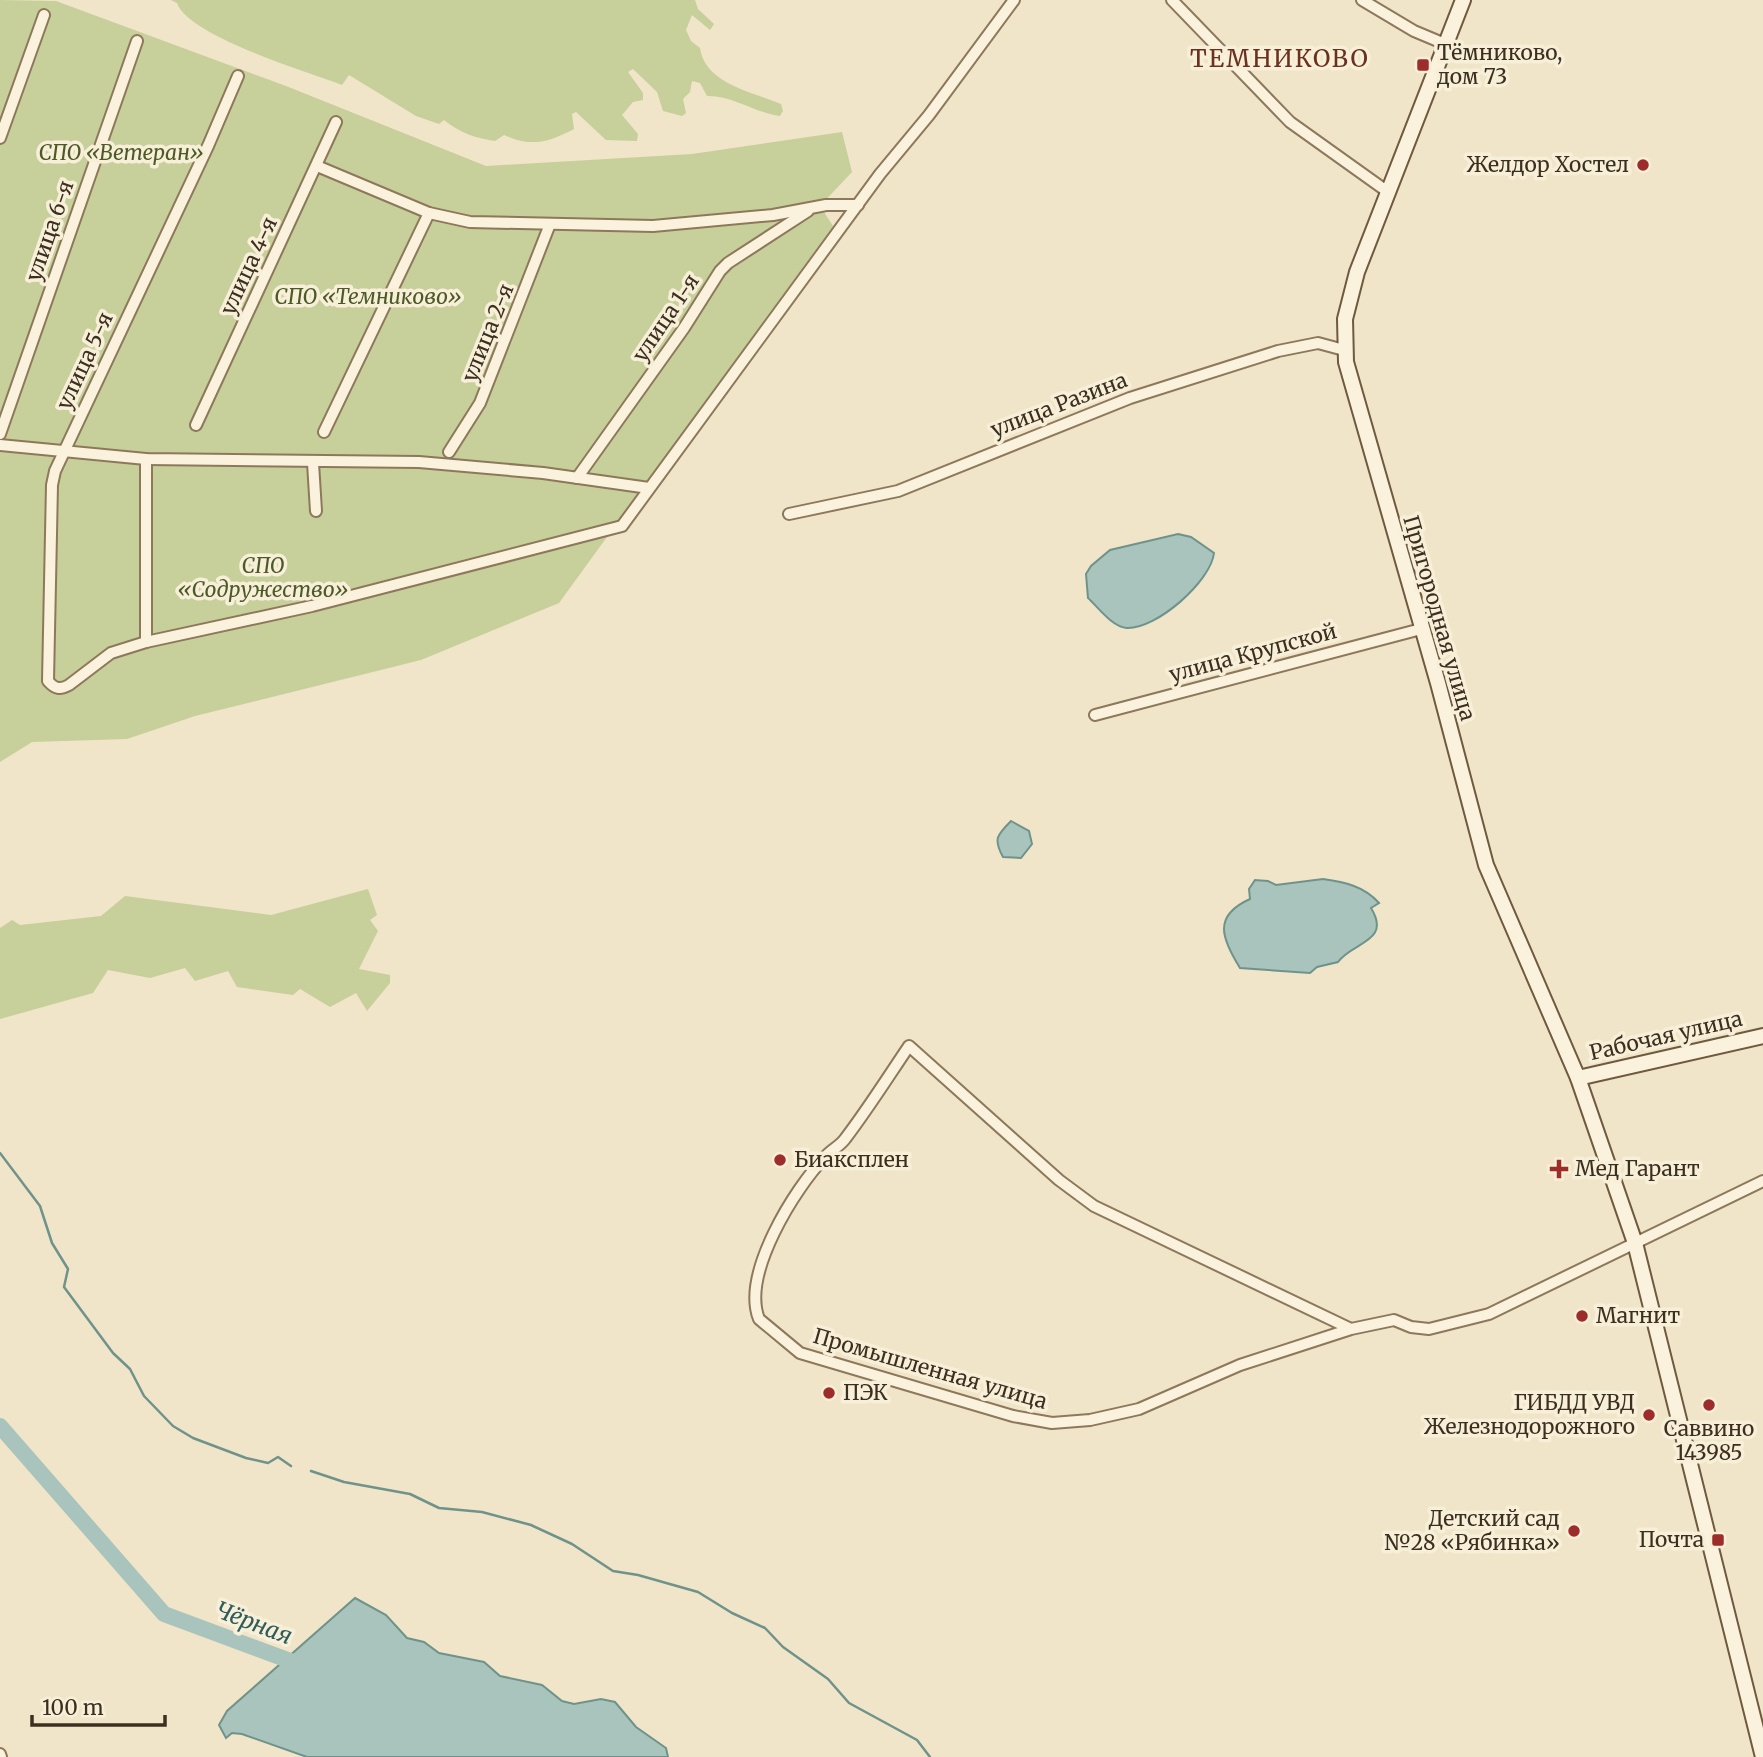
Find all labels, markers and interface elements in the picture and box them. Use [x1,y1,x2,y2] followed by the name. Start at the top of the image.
[1436,39,1562,90] place label: Тёмниково, дом 73
[1190,43,1370,74] district label: ТЕМНИКОВО
[1415,57,1431,73] marker: Тёмниково, дом 73
[38,139,204,166] park label: СПО «Ветеран»
[1466,151,1629,178] place label: Желдор Хостел
[1635,157,1651,173] marker: Желдор Хостел
[20,177,79,285] street label: улица 6-я
[214,213,283,319] street label: улица 4-я
[626,269,705,367] street label: улица 1-я
[456,280,519,386] street label: улица 2-я
[274,283,462,310] park label: СПО «Темниково»
[50,308,119,414] street label: улица 5-я
[987,366,1131,443] street label: улица Разина
[1397,512,1482,724] street label: Пригородная улица
[178,552,348,603] park label: СПО «Содружество»
[1166,617,1340,688] street label: улица Крупской
[1587,1005,1745,1066] street label: Рабочая улица
[794,1146,909,1173] place label: Биаксплен
[772,1152,788,1168] marker: Биаксплен
[1575,1155,1700,1182] place label: Мед Гарант
[1549,1159,1569,1179] marker: Мед Гарант
[1596,1302,1681,1329] place label: Магнит
[1574,1308,1590,1324] marker: Магнит
[810,1322,1050,1415] street label: Промышленная улица
[843,1379,888,1406] place label: ПЭК
[821,1385,837,1401] marker: ПЭК
[1424,1389,1635,1440] place label: ГИБДД УВД Железнодорожного
[1701,1397,1717,1413] marker: Саввино 143985
[1641,1407,1657,1423] marker: ГИБДД УВД Железнодорожного
[1664,1415,1754,1466] place label: Саввино 143985
[1384,1505,1560,1556] place label: Детский сад №28 «Рябинка»
[1566,1523,1582,1539] marker: Детский сад №28 «Рябинка»
[1639,1526,1704,1553] place label: Почта
[1710,1532,1726,1548] marker: Почта
[212,1595,296,1650] water label: Чёрная
[32,1684,164,1728] scale bar
[42,1694,104,1721] text: 100 m

